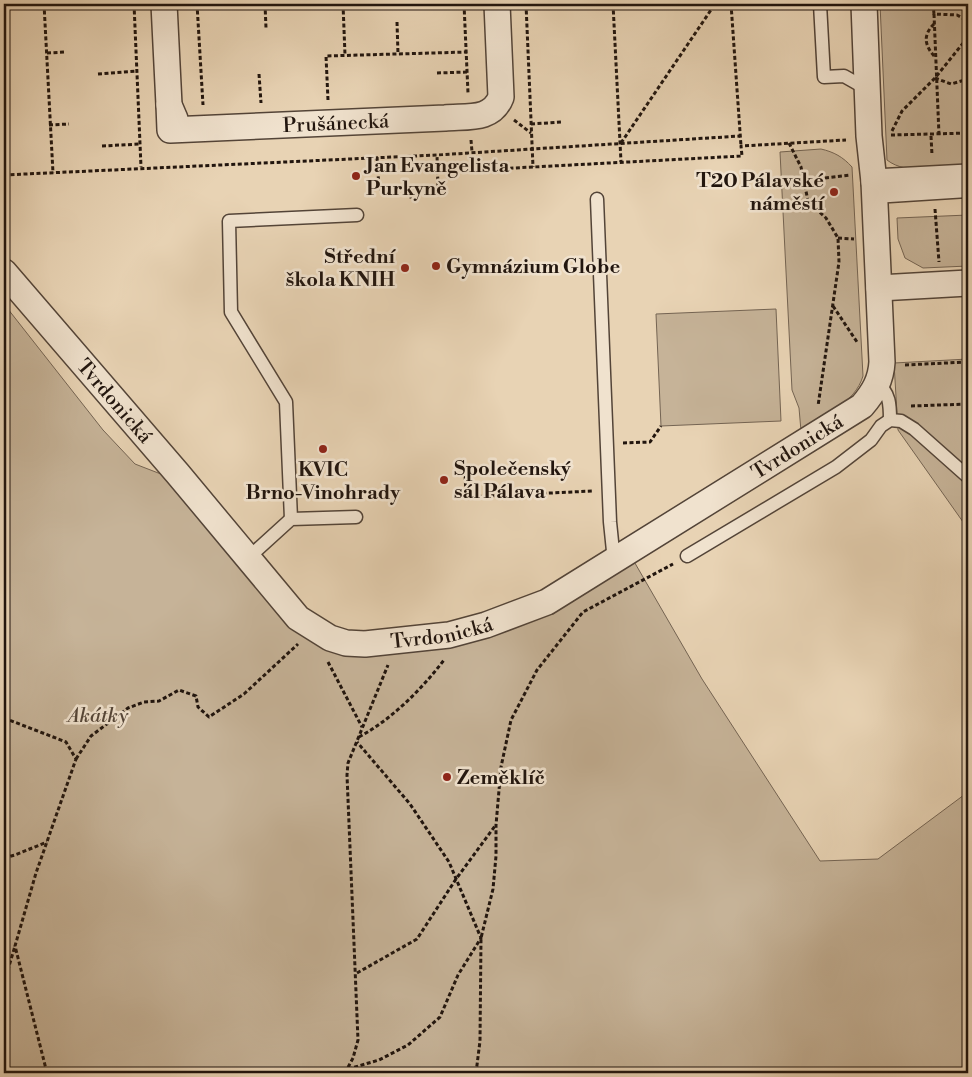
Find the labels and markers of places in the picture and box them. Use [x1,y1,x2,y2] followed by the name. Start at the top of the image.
[363,154,509,202] place label: Jan Evangelista Purkyně
[696,169,826,217] place label: T20 Pálavské náměstí
[350,170,362,182] marker: Jan Evangelista Purkyně
[828,186,840,198] marker: T20 Pálavské náměstí
[286,245,397,293] place label: Střední škola KNIH
[446,255,620,280] place label: Gymnázium Globe
[430,260,442,272] marker: Gymnázium Globe
[399,262,411,274] marker: Střední škola KNIH
[317,443,329,455] marker: KVIC Brno-Vinohrady
[454,457,572,505] place label: Společenský sál Pálava
[246,458,401,506] place label: KVIC Brno-Vinohrady
[438,474,450,486] marker: Společenský sál Pálava
[457,766,545,791] place label: Zeměklíč
[441,771,453,783] marker: Zeměklíč

